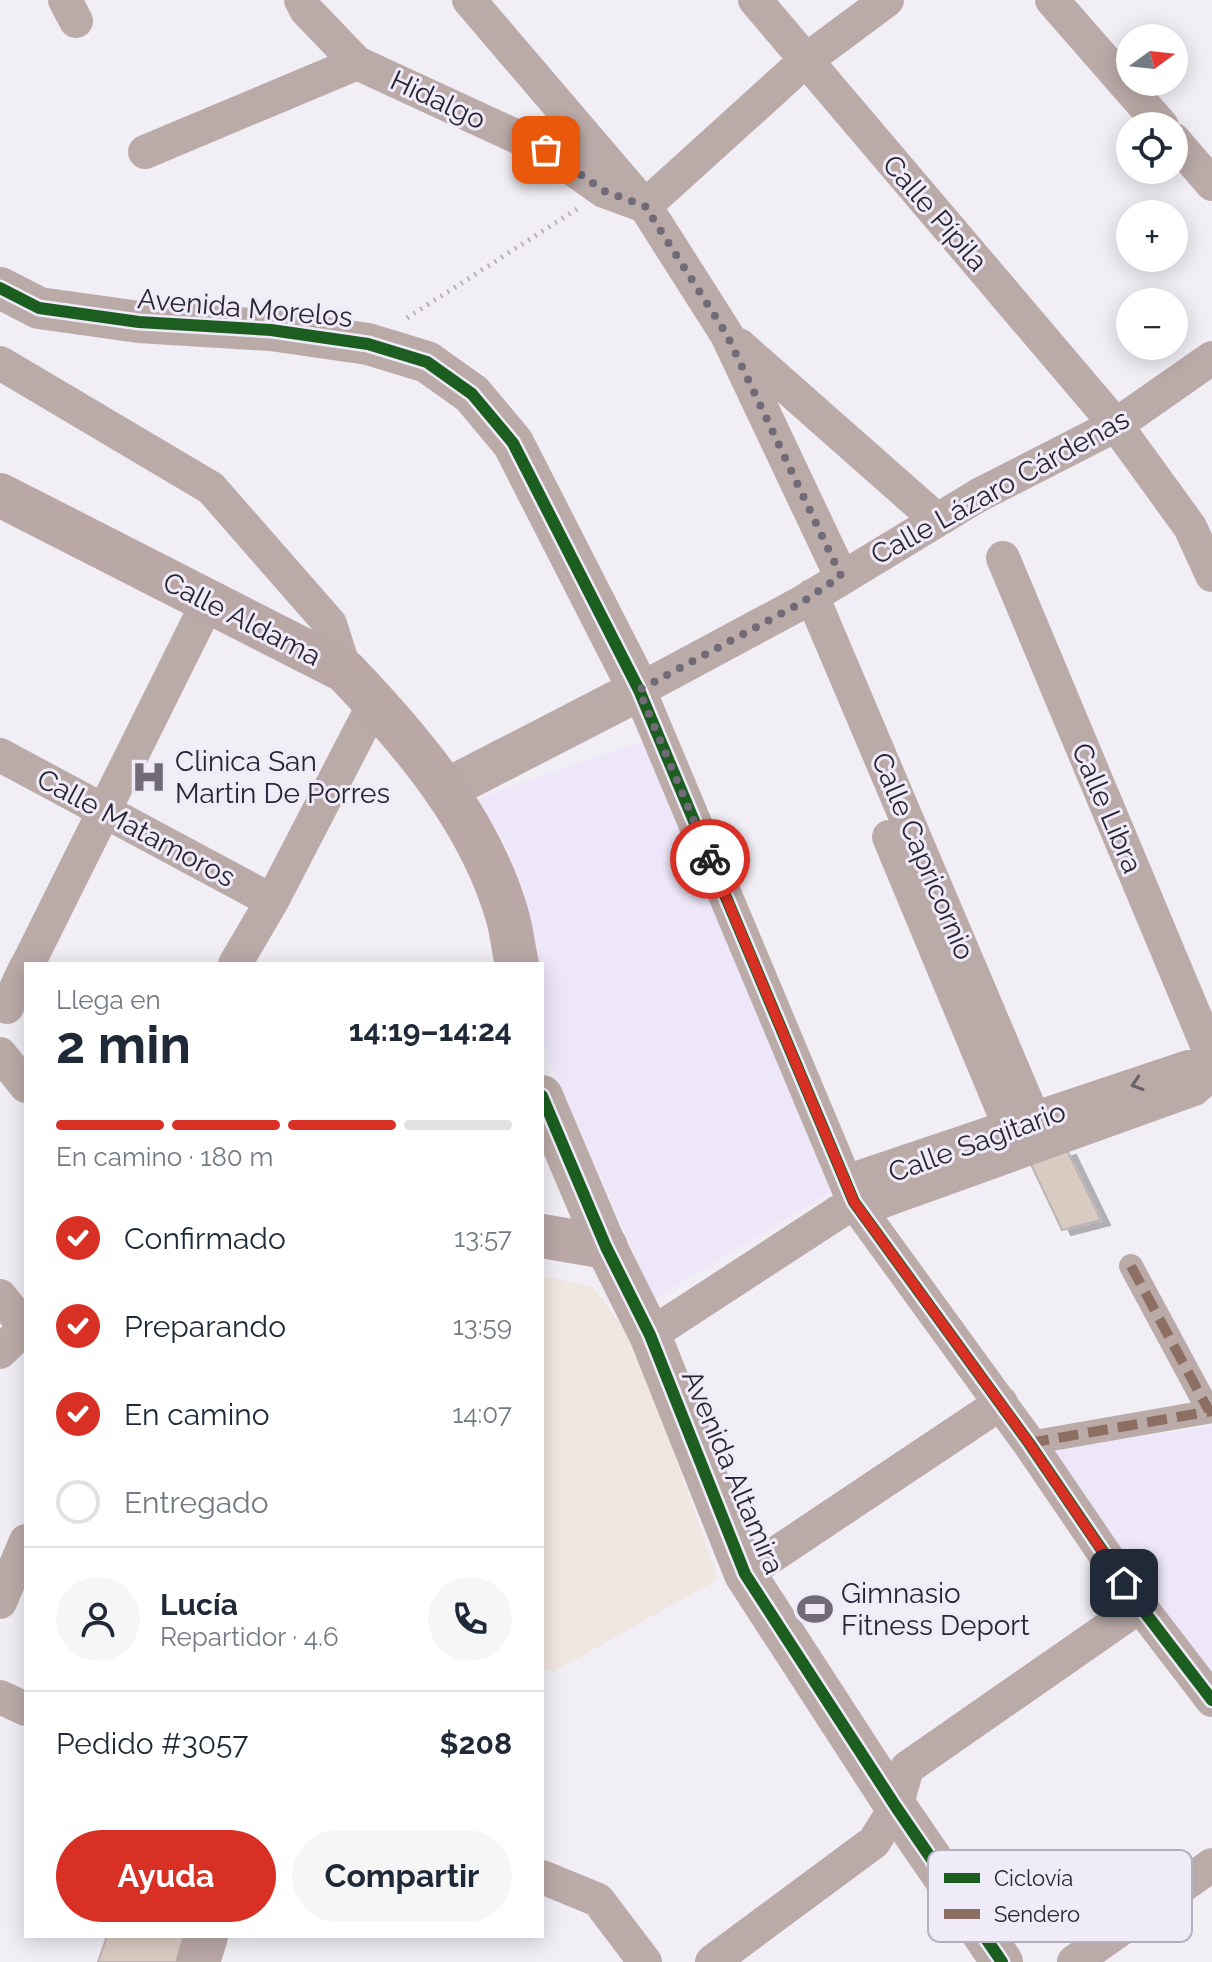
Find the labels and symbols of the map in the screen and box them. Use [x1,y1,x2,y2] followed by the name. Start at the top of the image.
[1116,24,1188,96] north arrow
[385,64,491,136] street label: Hidalgo
[512,116,580,184] pin
[876,148,994,278] street label: Calle Pípila
[136,282,354,334] street label: Avenida Morelos
[865,402,1135,572] street label: Calle Lázaro Cárdenas
[158,565,326,673] street label: Calle Aldama
[1065,738,1149,878] street label: Calle Libra
[175,745,390,810] place label: Clinica San Martin De Porres
[864,747,982,965] street label: Calle Capricornio
[130,758,168,796] hospital icon: Clinica San Martin De Porres
[31,762,241,894] street label: Calle Matamoros
[670,819,750,899] courier
[1130,1074,1144,1090] one-way arrow
[884,1095,1070,1189] street label: Calle Sagitario
[675,1365,791,1579] street label: Avenida Altamira
[1090,1549,1158,1617] pin
[841,1577,1030,1642] place label: Gimnasio Fitness Deport
[796,1590,834,1628] sports icon: Gimnasio Fitness Deport
[928,1850,1192,1942] legend
[994,1865,1073,1891] text: Ciclovía
[994,1901,1080,1927] text: Sendero

